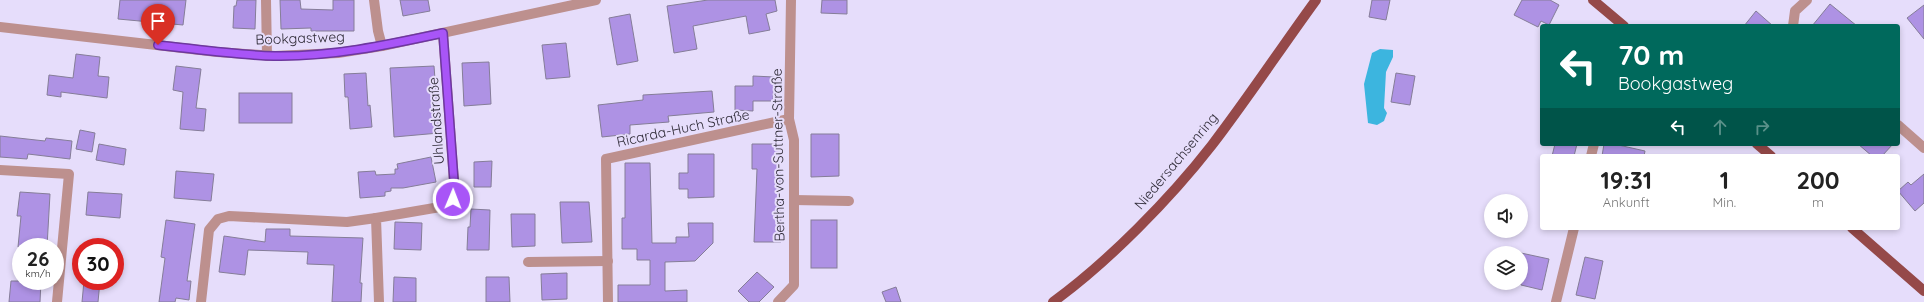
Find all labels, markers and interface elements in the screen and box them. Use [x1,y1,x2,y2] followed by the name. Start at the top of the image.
[141,4,175,45] pin
[147,10,169,32] icon: arrive
[255,27,345,49] street label: Bookgastweg
[1618,37,1684,72] text: 70 m
[1552,40,1604,92] icon: left
[767,68,789,242] street label: Bertha-von-Suttner-Straße
[1618,72,1733,95] text: Bookgastweg
[424,77,448,165] street label: Uhlandstraße
[615,105,751,151] street label: Ricarda-Huch Straße
[1130,109,1222,213] street label: Niedersachsenring
[1667,116,1689,138] icon: left
[1709,116,1731,138] icon: ahead
[1751,116,1773,138] icon: right
[1600,165,1652,195] text: 19:31
[1720,165,1729,195] text: 1
[1796,165,1840,195] text: 200
[432,178,474,220] position arrow
[1484,194,1528,290] map controls
[1484,194,1528,238] button: sound
[1603,194,1650,210] text: Ankunft
[1713,194,1736,210] text: Min.
[1812,194,1824,210] text: m
[72,238,124,290] speed limit sign: 30
[27,246,49,271] text: 26
[1484,246,1528,290] button: layers
[25,267,51,280] text: km/h

